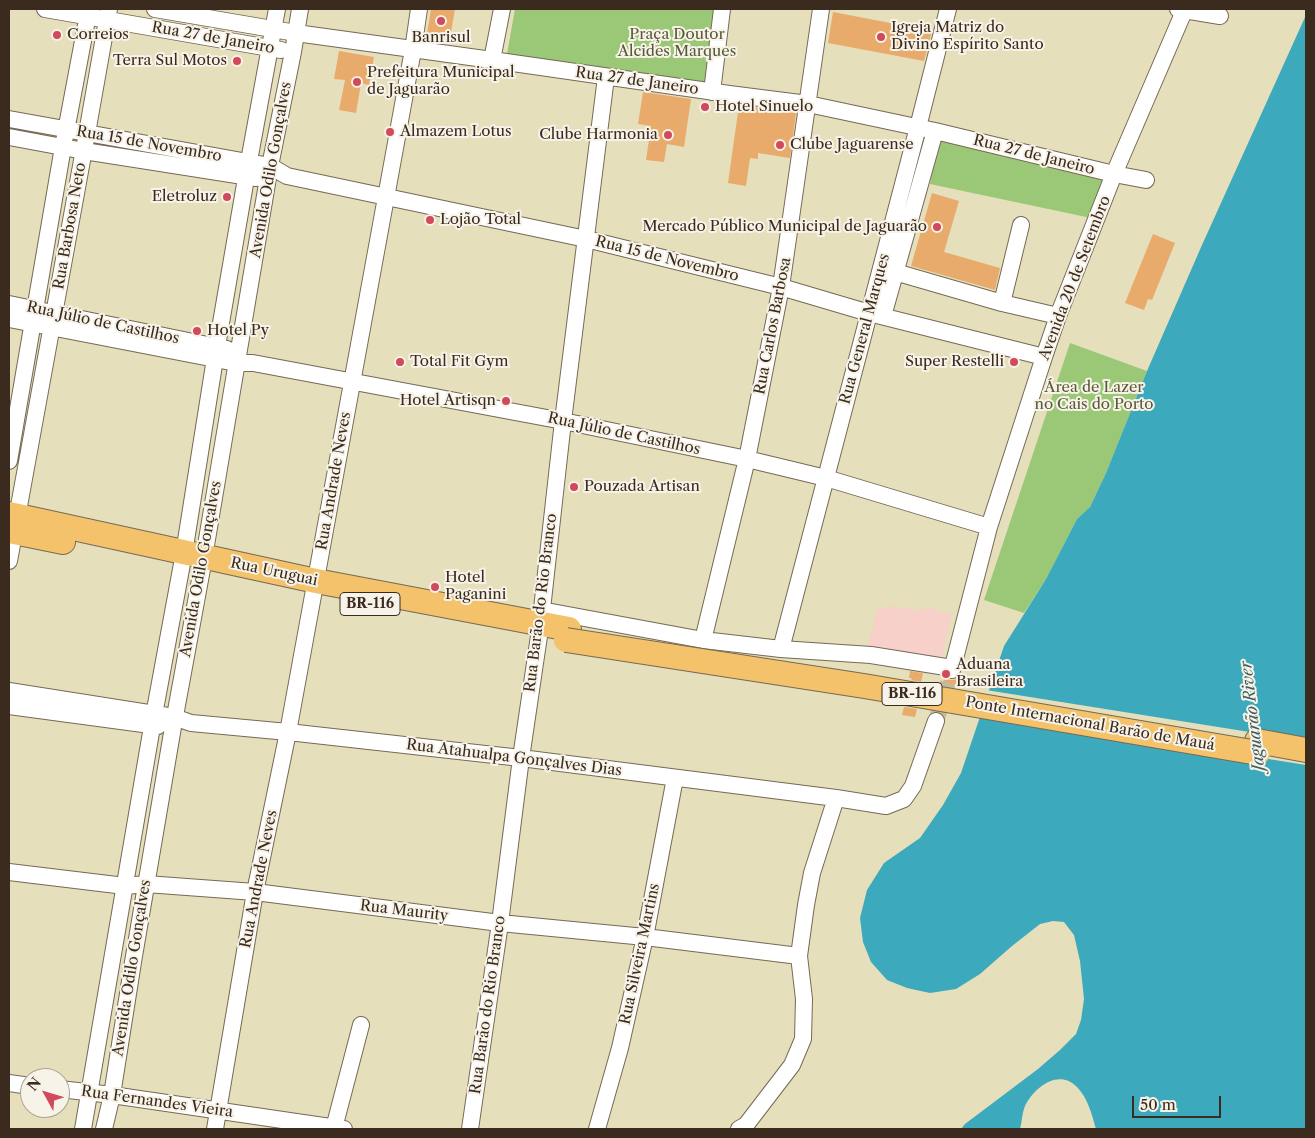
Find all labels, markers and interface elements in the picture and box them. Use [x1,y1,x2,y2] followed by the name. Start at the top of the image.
[435,15,447,27] marker: Banrisul
[150,18,276,58] street label: Rua 27 de Janeiro
[891,19,1044,54] place label: Igreja Matriz do Divino Espírito Santo
[67,26,129,44] place label: Correios
[618,26,736,61] park label: Praça Doutor Alcides Marques
[51,29,63,41] marker: Correios
[412,29,470,47] place label: Banrisul
[875,31,887,43] marker: Igreja Matriz do Divino Espírito Santo
[113,52,227,70] place label: Terra Sul Motos
[231,55,243,67] marker: Terra Sul Motos
[574,63,700,99] street label: Rua 27 de Janeiro
[367,64,514,99] place label: Prefeitura Municipal de Jaguarão
[351,76,363,88] marker: Prefeitura Municipal de Jaguarão
[247,80,295,260] street label: Avenida Odilo Gonçalves
[715,98,813,116] place label: Hotel Sinuelo
[699,101,711,113] marker: Hotel Sinuelo
[75,122,223,166] street label: Rua 15 de Novembro
[400,123,512,141] place label: Almazem Lotus
[384,126,396,138] marker: Almazem Lotus
[539,126,658,144] place label: Clube Harmonia
[662,129,674,141] marker: Clube Harmonia
[971,131,1097,179] street label: Rua 27 de Janeiro
[790,136,914,154] place label: Clube Jaguarense
[774,139,786,151] marker: Clube Jaguarense
[50,161,90,291] street label: Rua Barbosa Neto
[152,188,217,206] place label: Eletroluz
[221,191,233,203] marker: Eletroluz
[1035,193,1115,363] street label: Avenida 20 de Setembro
[440,211,521,229] place label: Lojão Total
[424,214,436,226] marker: Lojão Total
[642,218,927,236] place label: Mercado Público Municipal de Jaguarão
[931,221,943,233] marker: Mercado Público Municipal de Jaguarão
[593,232,741,286] street label: Rua 15 de Novembro
[836,252,894,406] street label: Rua General Marques
[751,256,795,396] street label: Rua Carlos Barbosa
[25,298,181,348] street label: Rua Júlio de Castilhos
[207,322,269,340] place label: Hotel Py
[191,325,203,337] marker: Hotel Py
[410,353,509,371] place label: Total Fit Gym
[905,353,1004,371] place label: Super Restelli
[394,356,406,368] marker: Total Fit Gym
[1008,356,1020,368] marker: Super Restelli
[1034,379,1154,414] park label: Área de Lazer no Cais do Porto
[400,392,496,410] place label: Hotel Artisqn
[500,395,512,407] marker: Hotel Artisqn
[546,409,702,459] street label: Rua Júlio de Castilhos
[313,410,355,552] street label: Rua Andrade Neves
[584,478,700,496] place label: Pouzada Artisan
[177,479,225,659] street label: Avenida Odilo Gonçalves
[568,481,580,493] marker: Pouzada Artisan
[521,513,561,693] street label: Rua Barão do Rio Branco
[229,554,319,590] street label: Rua Uruguai
[445,569,506,604] place label: Hotel Paganini
[429,581,441,593] marker: Hotel Paganini
[340,592,400,616] road number: BR-116
[956,656,1023,691] place label: Aduana Brasileira
[1237,660,1269,772] water label: Jaguarão River
[940,668,952,680] marker: Aduana Brasileira
[882,682,942,706] road number: BR-116
[964,693,1216,755] street label: Ponte Internacional Barão de Mauá
[405,736,623,780] street label: Rua Atahualpa Gonçalves Dias
[237,808,281,950] street label: Rua Andrade Neves
[109,878,155,1058] street label: Avenida Odilo Gonçalves
[616,882,664,1026] street label: Rua Silveira Martins
[359,897,449,925] street label: Rua Maurity
[467,915,509,1095] street label: Rua Barão do Rio Branco
[20,1068,70,1118] north arrow
[23,1074,45,1095] text: N
[80,1082,234,1122] street label: Rua Fernandes Vieira
[1135,1086,1224,1118] scale bar
[1140,1095,1176,1114] text: 50 m

